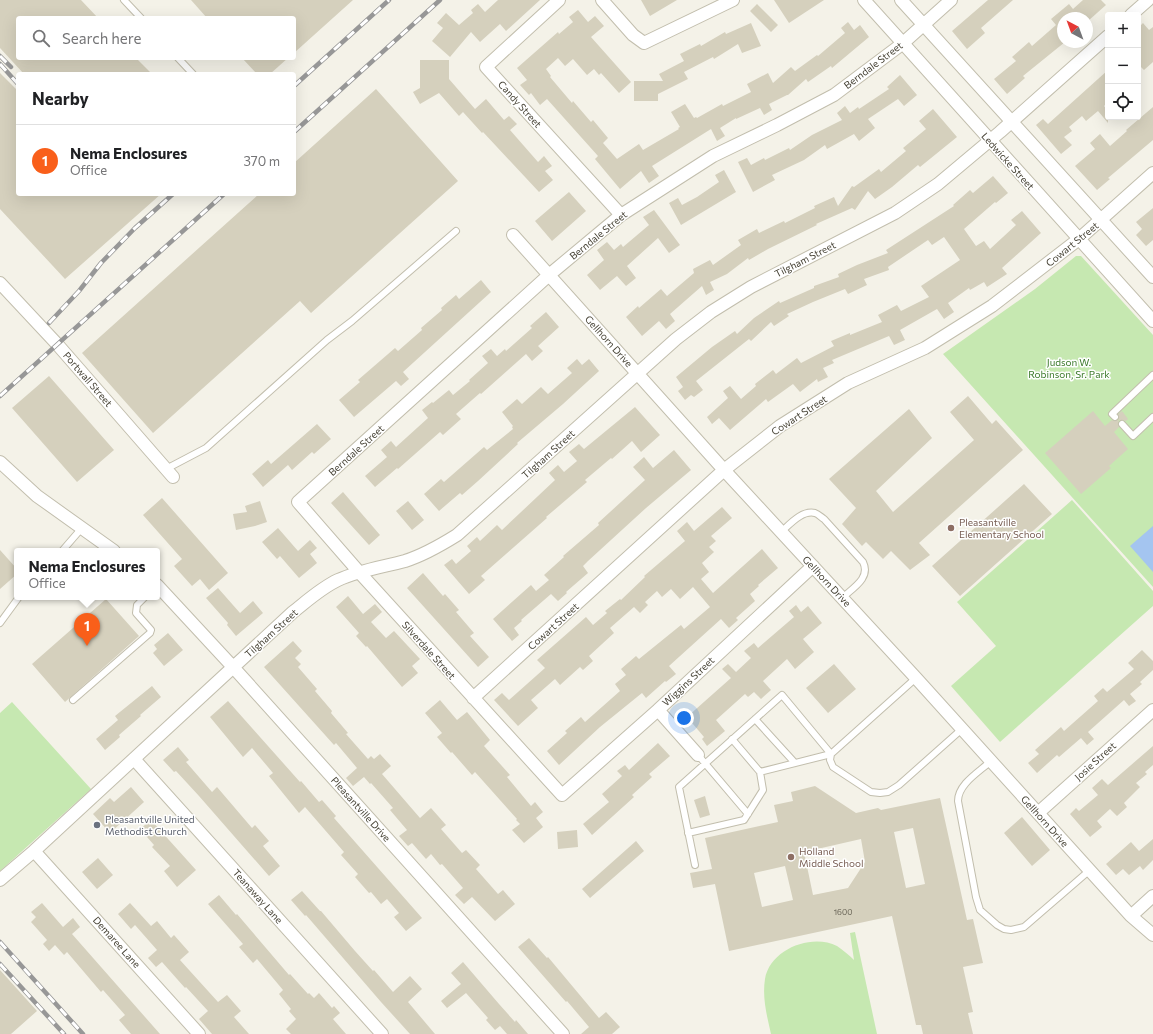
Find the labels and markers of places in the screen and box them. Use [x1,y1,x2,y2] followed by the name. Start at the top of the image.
[959,516,1044,540] place label: Pleasantville Elementary School
[946,523,956,533] marker: Pleasantville Elementary School
[74,613,100,646] pin: 1
[105,813,195,837] place label: Pleasantville United Methodist Church
[92,820,102,830] marker: Pleasantville United Methodist Church
[799,845,863,869] place label: Holland Middle School
[786,852,796,862] marker: Holland Middle School

